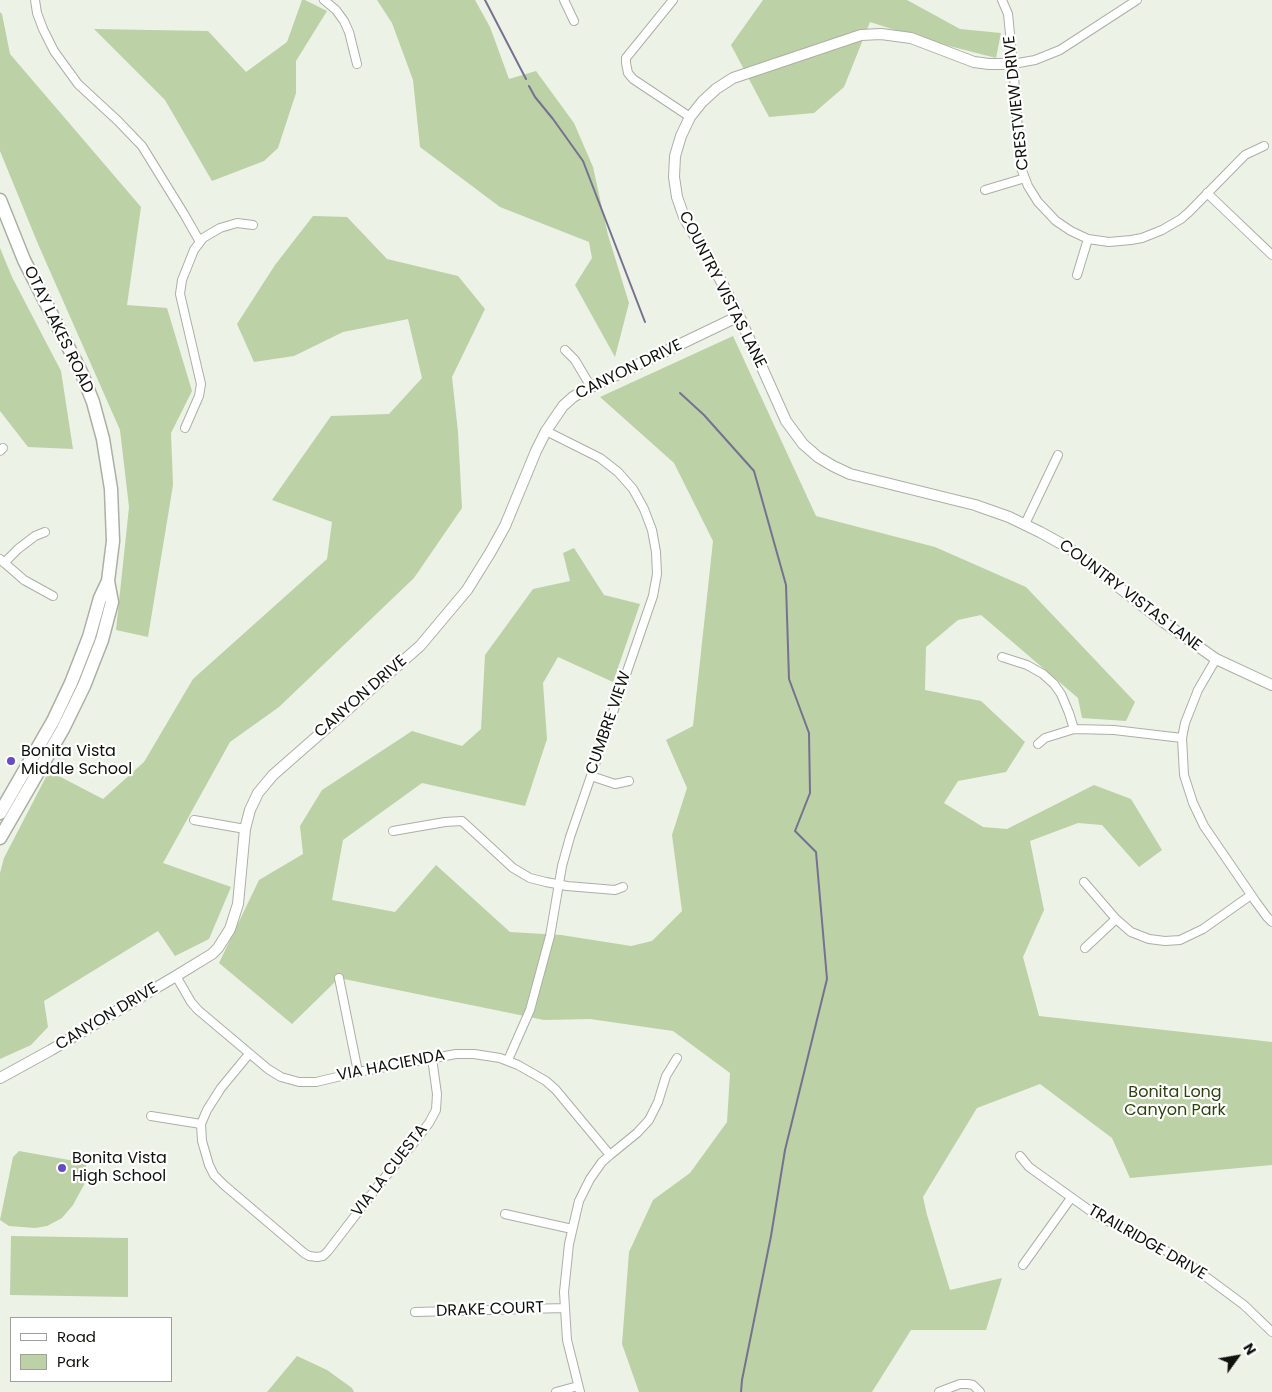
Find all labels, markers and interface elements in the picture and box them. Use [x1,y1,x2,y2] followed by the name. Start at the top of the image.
[1000,35,1034,171] street label: CRESTVIEW DRIVE
[674,208,770,372] street label: COUNTRY VISTAS LANE
[19,263,97,397] street label: OTAY LAKES ROAD
[573,336,685,404] street label: CANYON DRIVE
[1055,536,1205,656] street label: COUNTRY VISTAS LANE
[311,652,411,742] street label: CANYON DRIVE
[582,669,636,777] street label: CUMBRE VIEW
[21,742,132,780] place label: Bonita Vista Middle School
[5,755,17,767] marker: Bonita Vista Middle School
[52,979,162,1055] street label: CANYON DRIVE
[335,1046,447,1086] street label: VIA HACIENDA
[1124,1083,1226,1121] park label: Bonita Long Canyon Park
[348,1121,432,1221] street label: VIA LA CUESTA
[72,1149,167,1187] place label: Bonita Vista High School
[56,1162,68,1174] marker: Bonita Vista High School
[1084,1201,1210,1285] street label: TRAILRIDGE DRIVE
[436,1299,544,1321] street label: DRAKE COURT
[10,1317,172,1382] legend
[57,1326,96,1347] text: Road
[1212,1332,1262,1382] north arrow
[1238,1339,1261,1359] text: N
[57,1351,89,1372] text: Park

